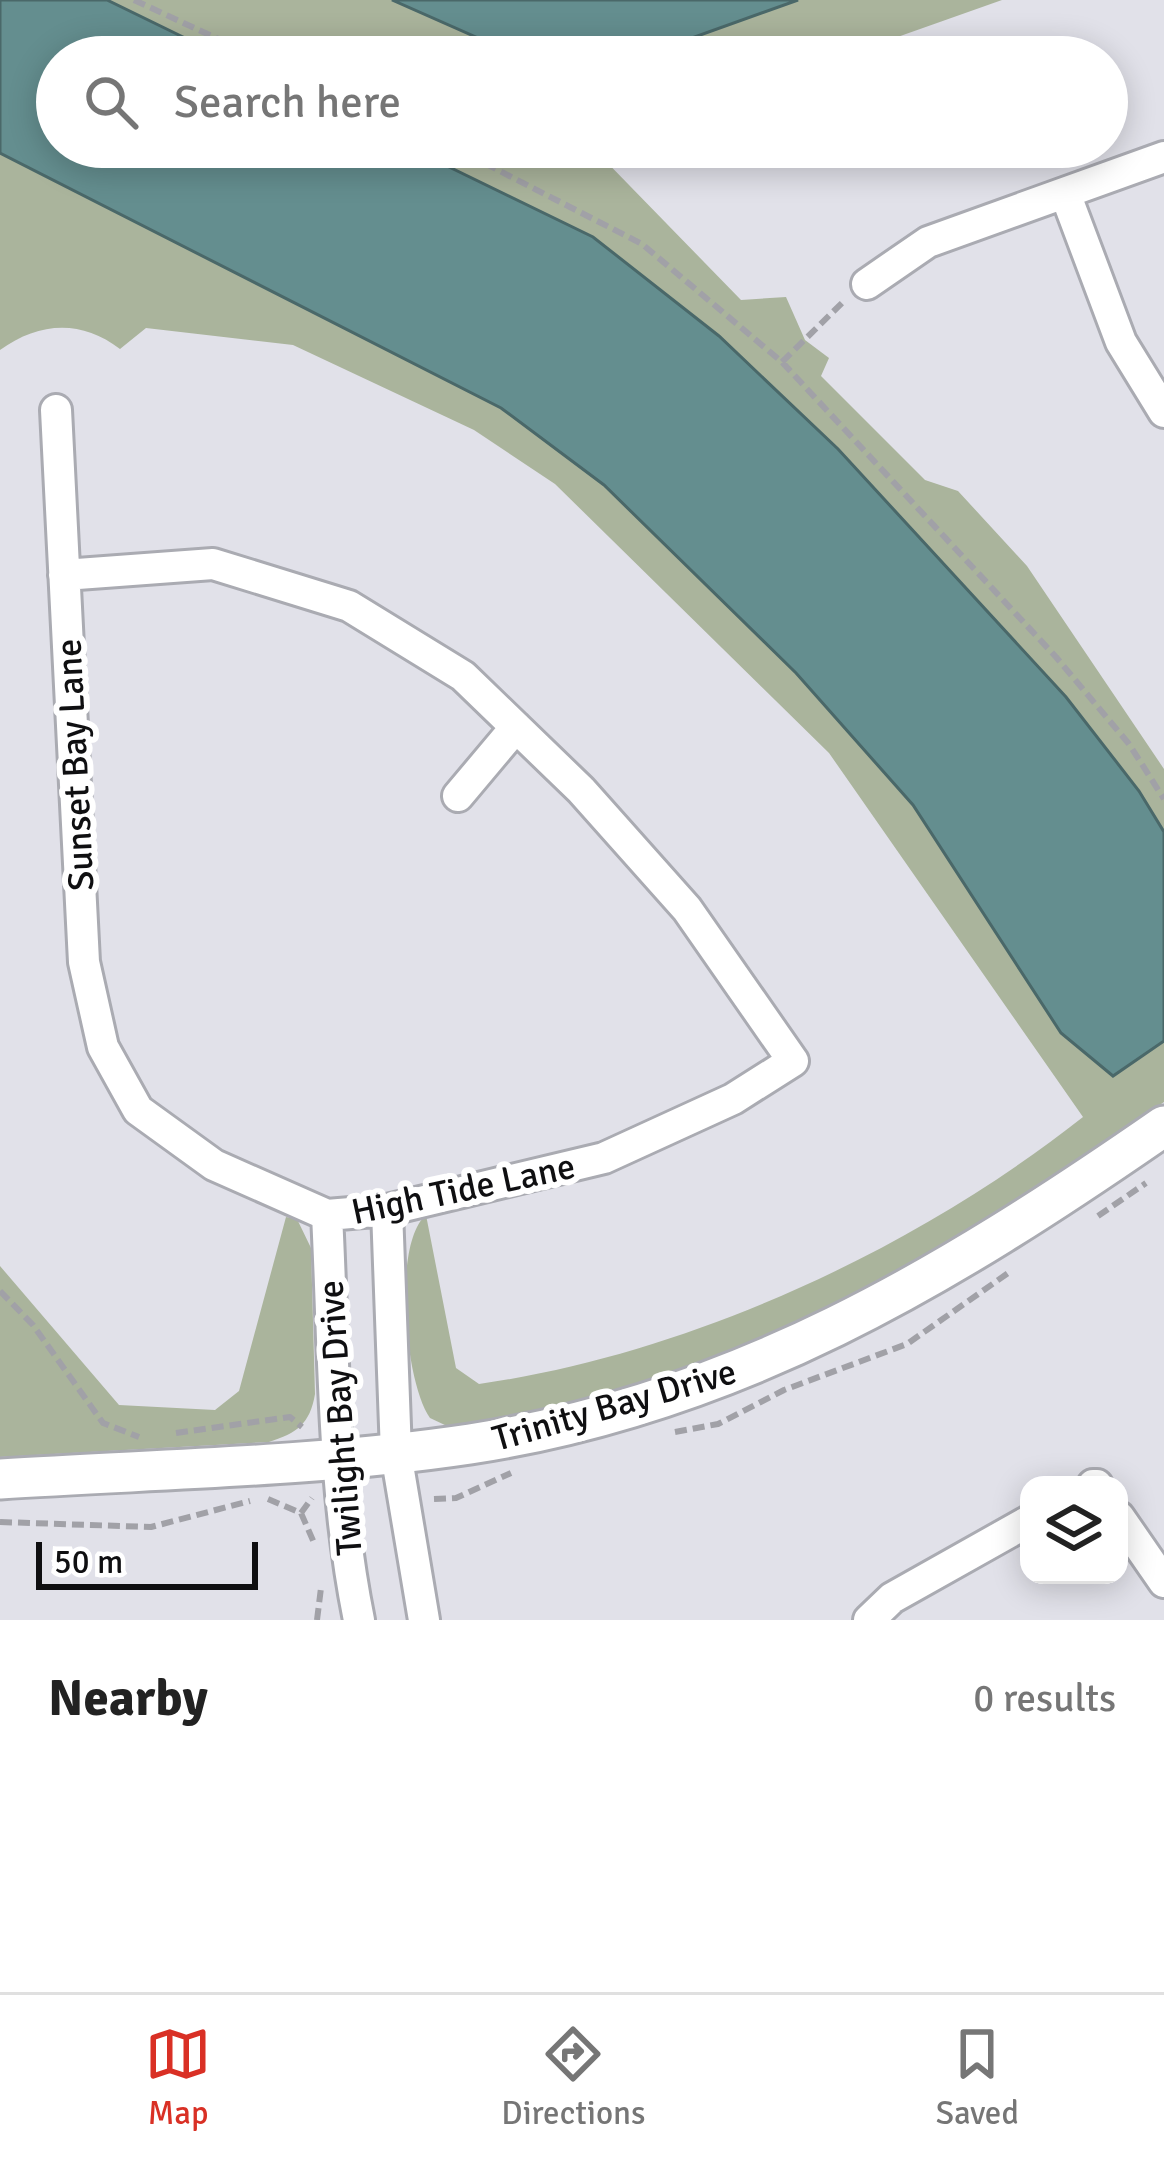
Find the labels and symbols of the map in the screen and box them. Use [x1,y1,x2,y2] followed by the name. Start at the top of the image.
[46,638,105,892] street label: Sunset Bay Lane
[347,1144,579,1235] street label: High Tide Lane
[308,1279,373,1557] street label: Twilight Bay Drive
[487,1349,741,1462] street label: Trinity Bay Drive
[36,1536,258,1589] scale bar

